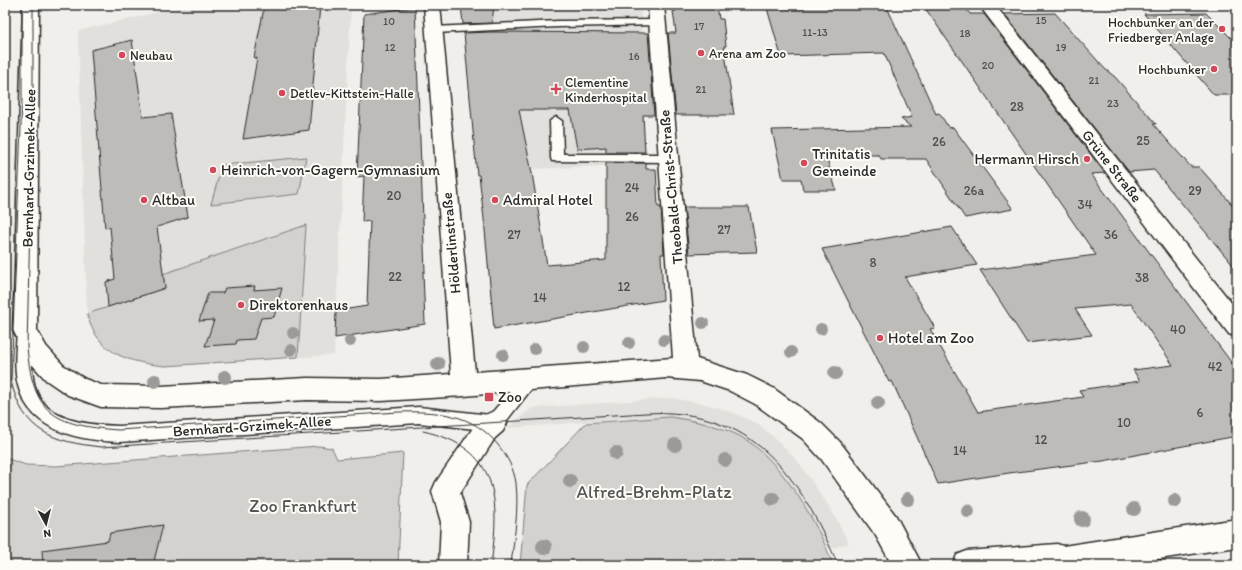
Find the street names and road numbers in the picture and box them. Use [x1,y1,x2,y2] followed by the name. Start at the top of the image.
[19,89,39,247] street label: Bernhard-Grzimek-Allee
[655,109,687,265] street label: Theobald-Christ-Straße
[1078,126,1146,206] street label: Grüne Straße
[438,192,464,294] street label: Hölderlinstraße
[172,411,332,441] street label: Bernhard-Grzimek-Allee

